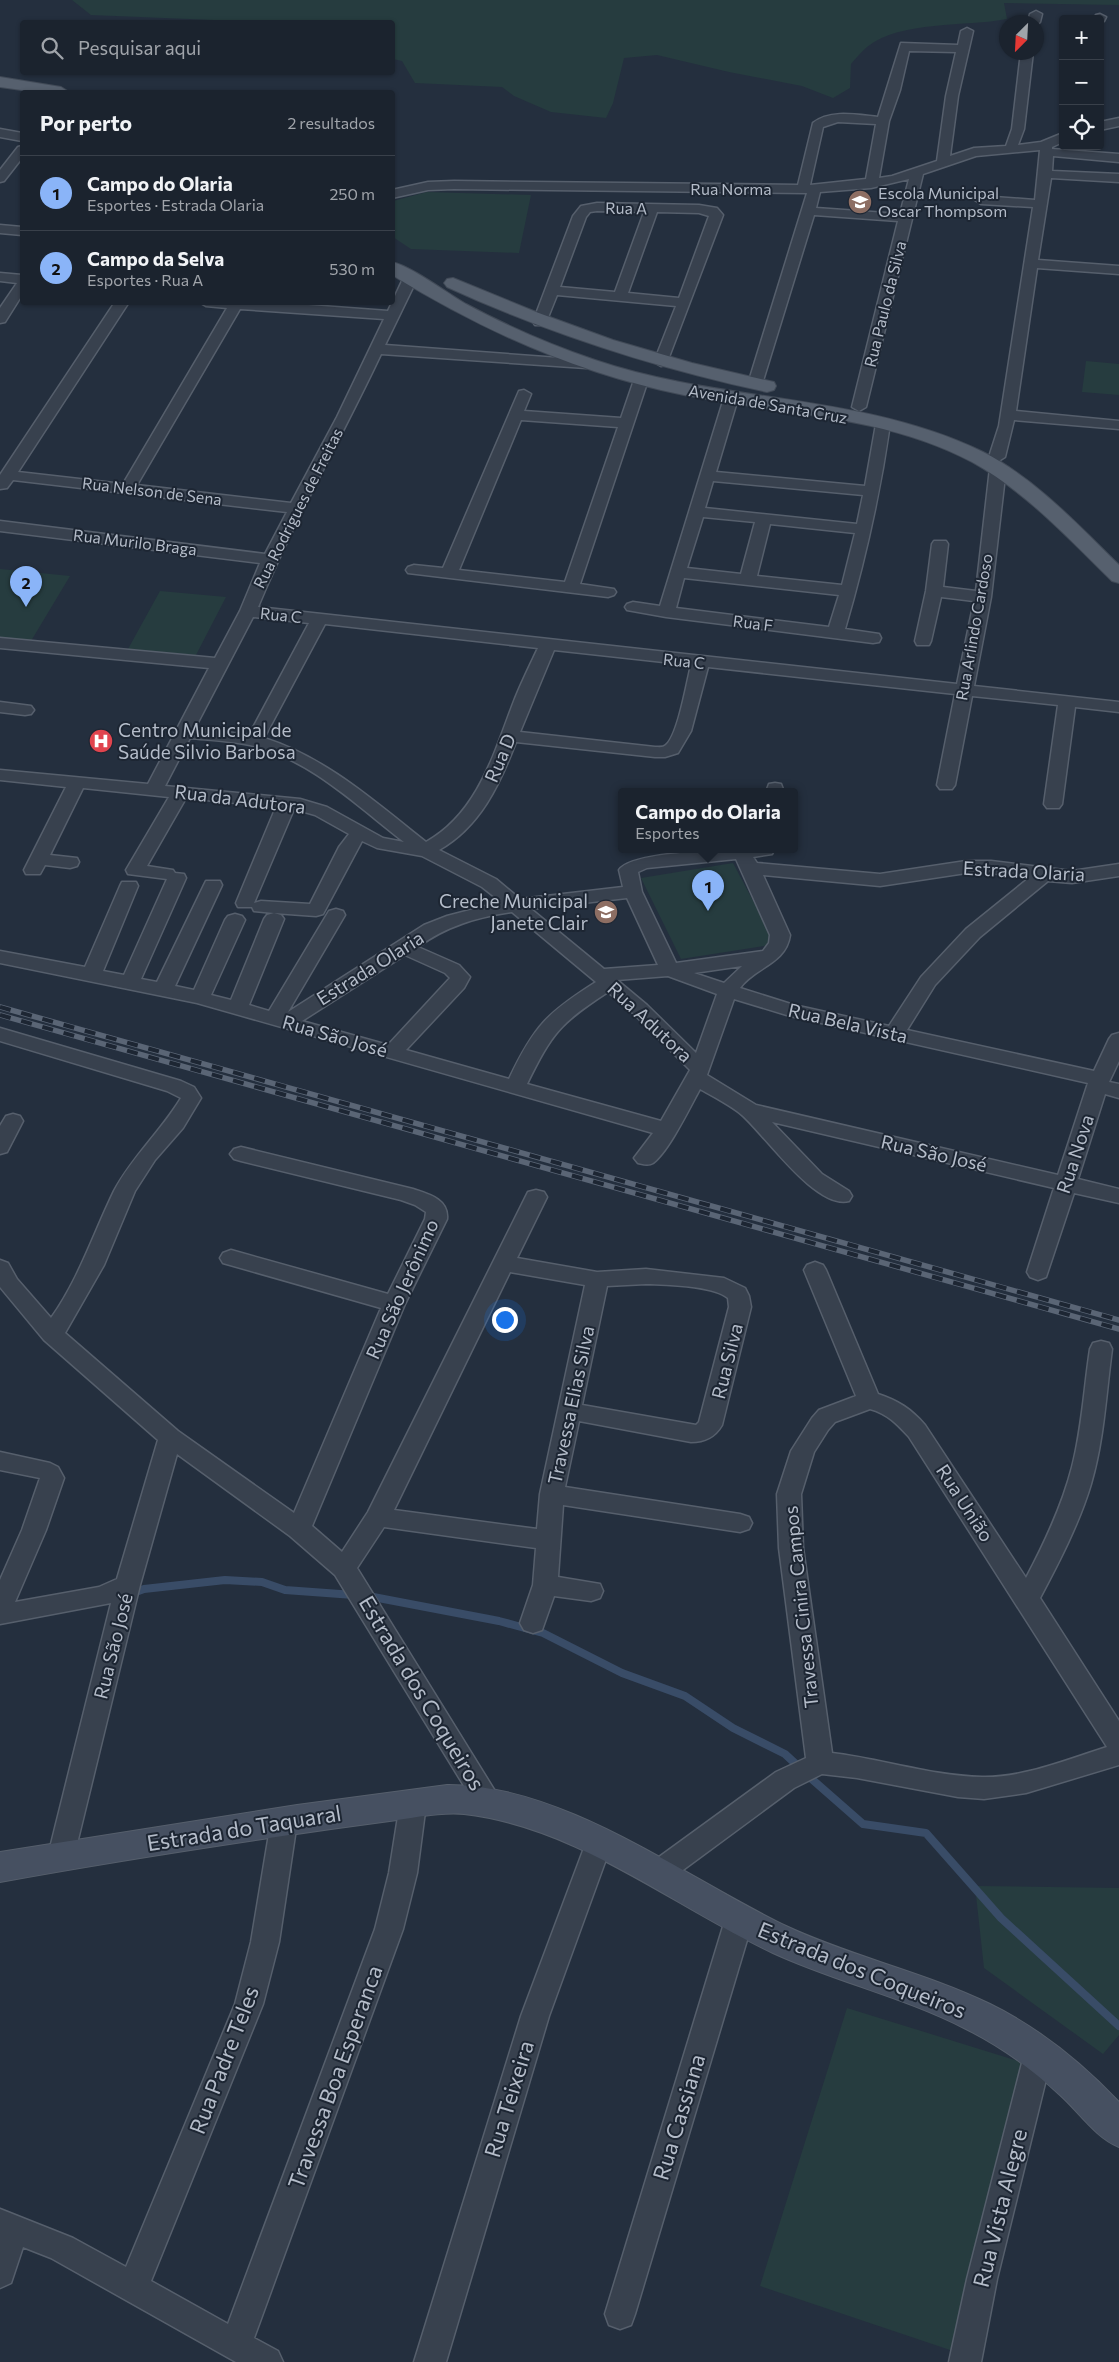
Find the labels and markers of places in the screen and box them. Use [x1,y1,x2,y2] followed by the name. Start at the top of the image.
[878,183,1007,220] place label: Escola Municipal Oscar Thompsom
[847,189,873,215] school or university icon: Escola Municipal Oscar Thompsom
[10,566,42,607] pin: 2
[118,718,296,763] place label: Centro Municipal de Saúde Silvio Barbosa
[88,728,114,754] hospital icon: Centro Municipal de Saúde Silvio Barbosa
[692,870,724,911] pin: 1
[439,889,588,934] place label: Creche Municipal Janete Clair
[593,899,619,925] school or university icon: Creche Municipal Janete Clair

